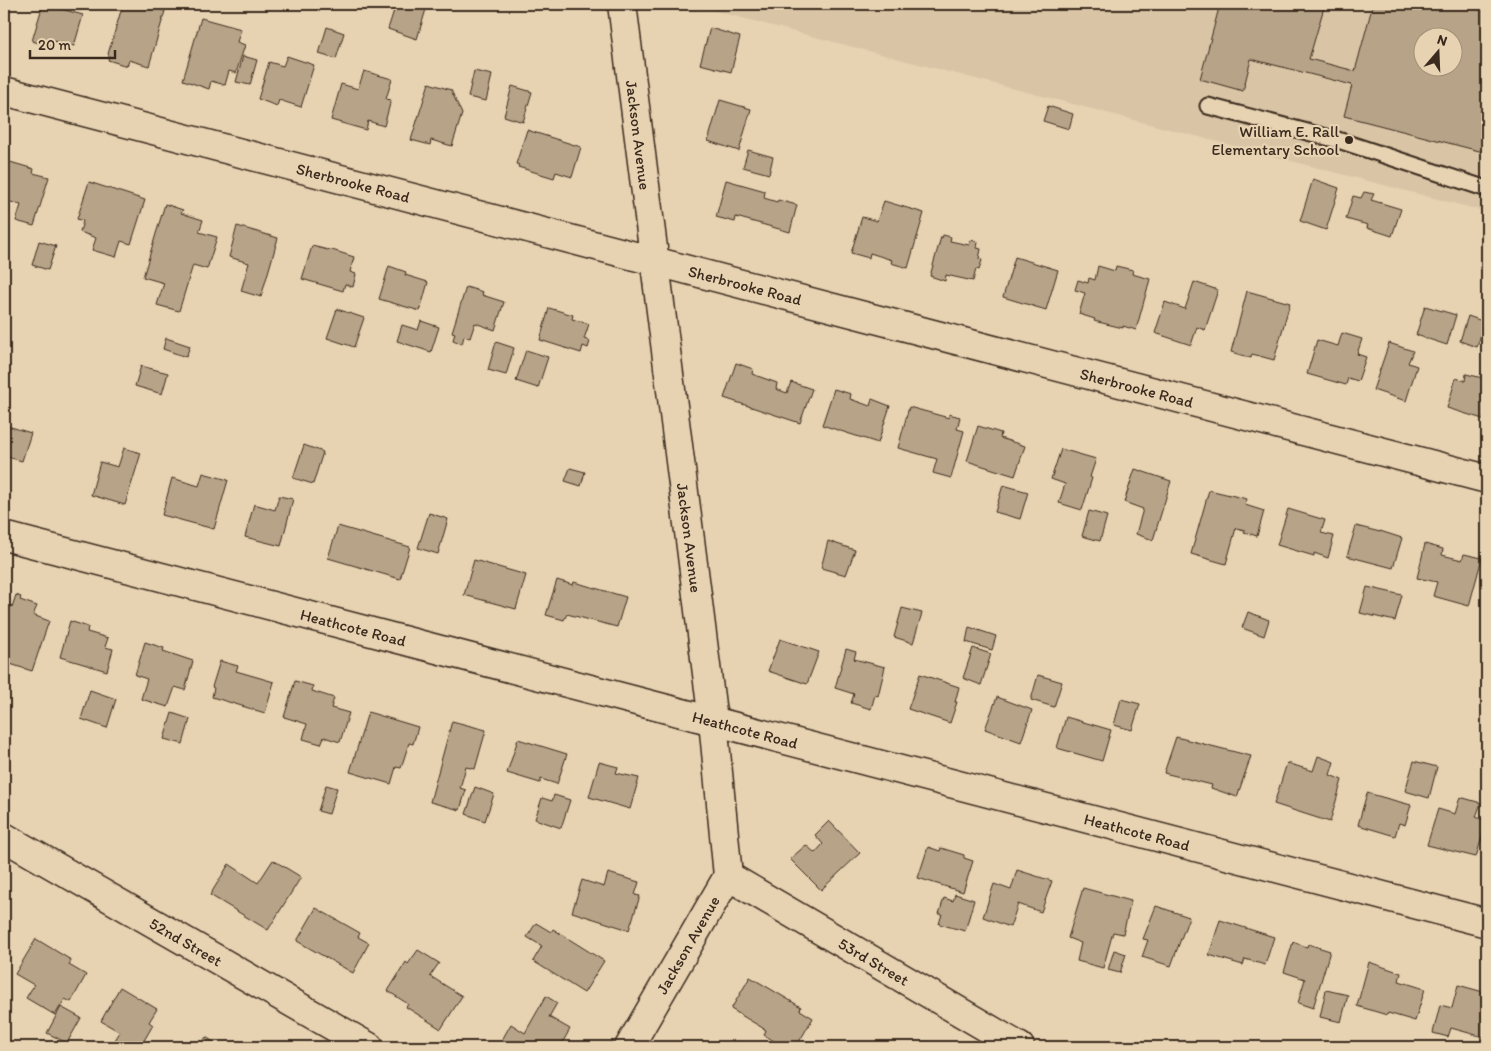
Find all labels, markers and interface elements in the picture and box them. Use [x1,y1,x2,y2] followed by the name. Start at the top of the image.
[30,28,115,60] scale bar
[1414,28,1464,78] north arrow
[1435,31,1449,50] text: N
[38,36,72,54] text: 20 m
[622,79,655,191] street label: Jackson Avenue
[1211,122,1339,159] place label: William E. Rall Elementary School
[1343,134,1355,146] marker: William E. Rall Elementary School
[294,158,412,206] street label: Sherbrooke Road
[686,261,804,309] street label: Sherbrooke Road
[1078,363,1196,411] street label: Sherbrooke Road
[673,482,706,594] street label: Jackson Avenue
[298,604,409,650] street label: Heathcote Road
[690,707,800,752] street label: Heathcote Road
[1082,809,1192,855] street label: Heathcote Road
[652,892,724,998] street label: Jackson Avenue
[146,913,226,970] street label: 52nd Street
[835,933,912,989] street label: 53rd Street

